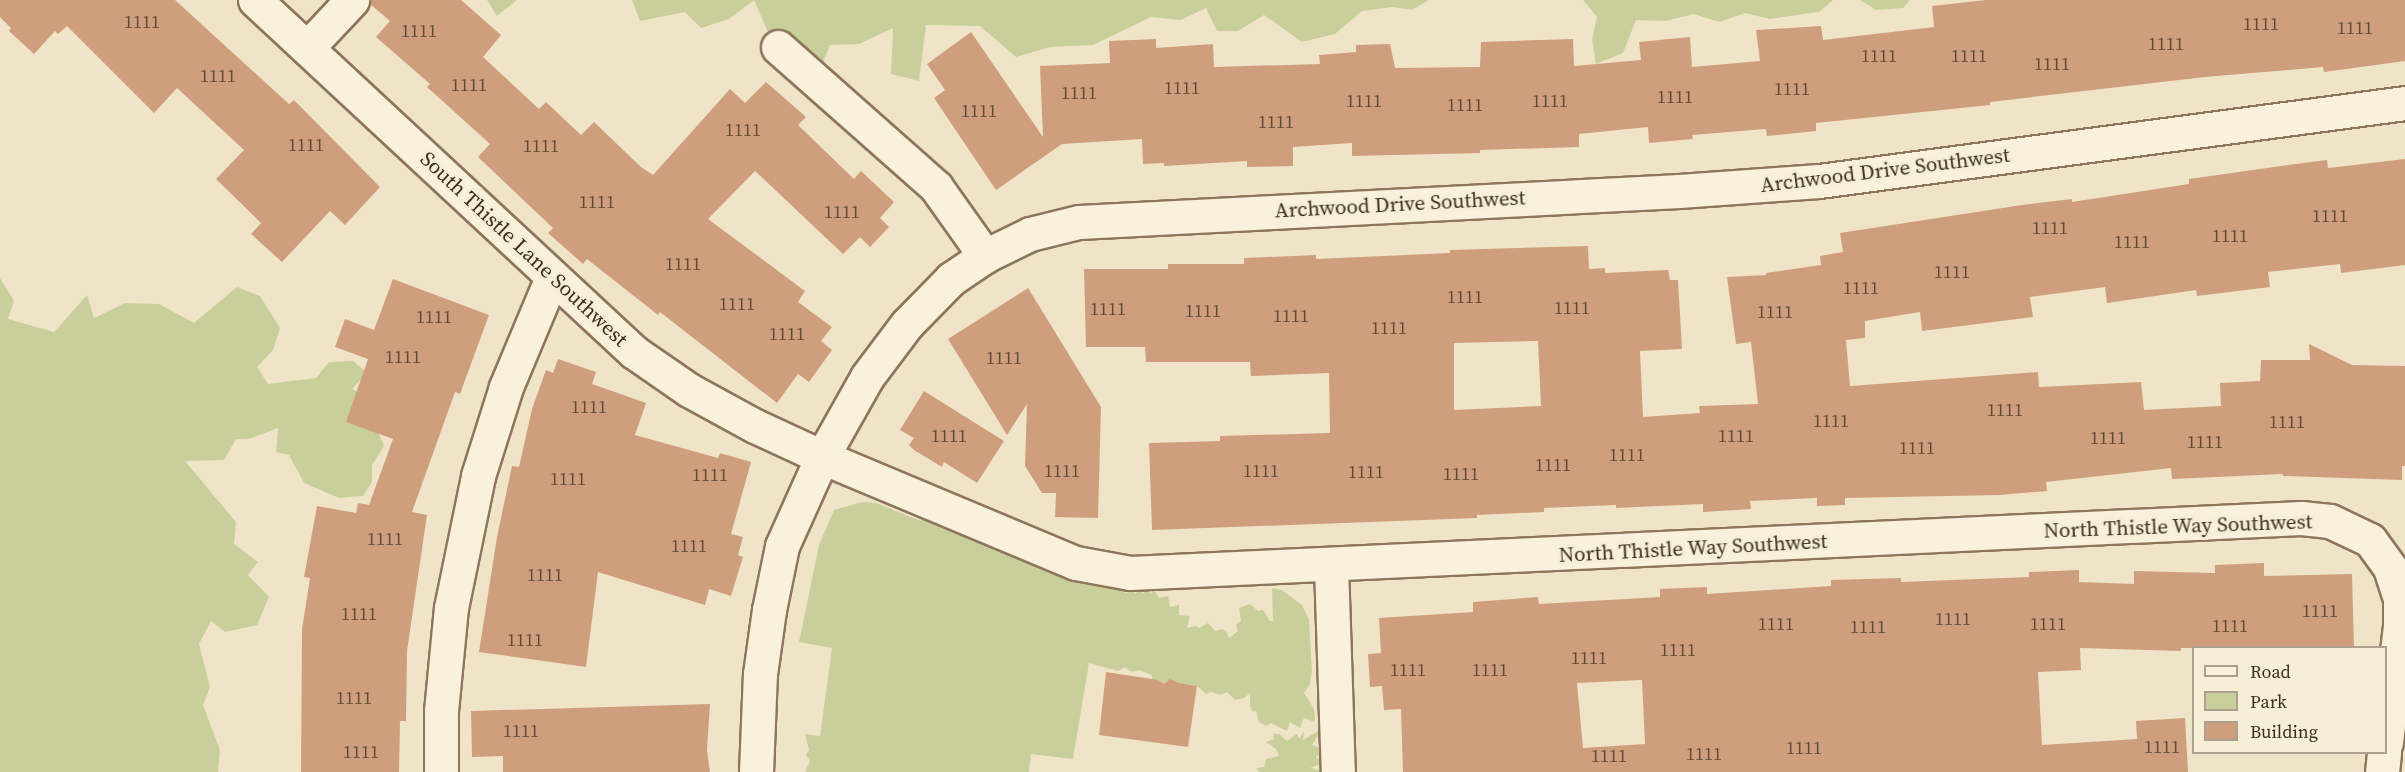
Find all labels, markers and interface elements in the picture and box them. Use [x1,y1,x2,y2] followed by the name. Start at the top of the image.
[124,11,160,33] house number: 1111
[2243,13,2279,35] house number: 1111
[2337,17,2373,39] house number: 1111
[401,20,437,42] house number: 1111
[2148,33,2184,55] house number: 1111
[1861,45,1897,67] house number: 1111
[1951,45,1987,67] house number: 1111
[2034,53,2070,75] house number: 1111
[200,65,236,87] house number: 1111
[451,74,487,96] house number: 1111
[1164,77,1200,99] house number: 1111
[1774,78,1810,100] house number: 1111
[1061,82,1097,104] house number: 1111
[1657,86,1693,108] house number: 1111
[1346,90,1382,112] house number: 1111
[1532,90,1568,112] house number: 1111
[1447,94,1483,116] house number: 1111
[961,100,997,122] house number: 1111
[1258,111,1294,133] house number: 1111
[725,119,761,141] house number: 1111
[288,134,324,156] house number: 1111
[523,135,559,157] house number: 1111
[1759,142,2011,198] street label: Archwood Drive Southwest
[415,146,633,352] street label: South Thistle Lane Southwest
[1274,185,1526,223] street label: Archwood Drive Southwest
[579,191,615,213] house number: 1111
[824,201,860,223] house number: 1111
[2312,205,2348,227] house number: 1111
[2032,217,2068,239] house number: 1111
[2212,225,2248,247] house number: 1111
[2114,231,2150,253] house number: 1111
[665,253,701,275] house number: 1111
[1934,261,1970,283] house number: 1111
[1843,277,1879,299] house number: 1111
[1447,286,1483,308] house number: 1111
[719,293,755,315] house number: 1111
[1554,297,1590,319] house number: 1111
[1090,298,1126,320] house number: 1111
[1185,300,1221,322] house number: 1111
[1757,301,1793,323] house number: 1111
[1273,305,1309,327] house number: 1111
[416,306,452,328] house number: 1111
[1371,317,1407,339] house number: 1111
[769,323,805,345] house number: 1111
[385,346,421,368] house number: 1111
[986,347,1022,369] house number: 1111
[571,396,607,418] house number: 1111
[1987,399,2023,421] house number: 1111
[1813,410,1849,432] house number: 1111
[2269,411,2305,433] house number: 1111
[931,425,967,447] house number: 1111
[1718,425,1754,447] house number: 1111
[2090,427,2126,449] house number: 1111
[2187,431,2223,453] house number: 1111
[1899,437,1935,459] house number: 1111
[1609,444,1645,466] house number: 1111
[1535,454,1571,476] house number: 1111
[1044,460,1080,482] house number: 1111
[1243,460,1279,482] house number: 1111
[1348,461,1384,483] house number: 1111
[1443,463,1479,485] house number: 1111
[692,464,728,486] house number: 1111
[550,468,586,490] house number: 1111
[2043,509,2313,543] street label: North Thistle Way Southwest
[367,528,403,550] house number: 1111
[1558,528,1828,568] street label: North Thistle Way Southwest
[671,535,707,557] house number: 1111
[527,564,563,586] house number: 1111
[2302,600,2338,622] house number: 1111
[341,603,377,625] house number: 1111
[1935,608,1971,630] house number: 1111
[1758,613,1794,635] house number: 1111
[2030,613,2066,635] house number: 1111
[2212,615,2248,637] house number: 1111
[1850,616,1886,638] house number: 1111
[507,629,543,651] house number: 1111
[1660,639,1696,661] house number: 1111
[2192,646,2387,754] legend
[1571,647,1607,669] house number: 1111
[1390,659,1426,681] house number: 1111
[1472,659,1508,681] house number: 1111
[2250,659,2291,684] text: Road
[336,687,372,709] house number: 1111
[2250,689,2287,714] text: Park
[2250,719,2318,744] text: Building
[503,720,539,742] house number: 1111
[2144,736,2180,758] house number: 1111
[1786,737,1822,759] house number: 1111
[343,741,379,763] house number: 1111
[1686,743,1722,765] house number: 1111
[1591,745,1627,767] house number: 1111

